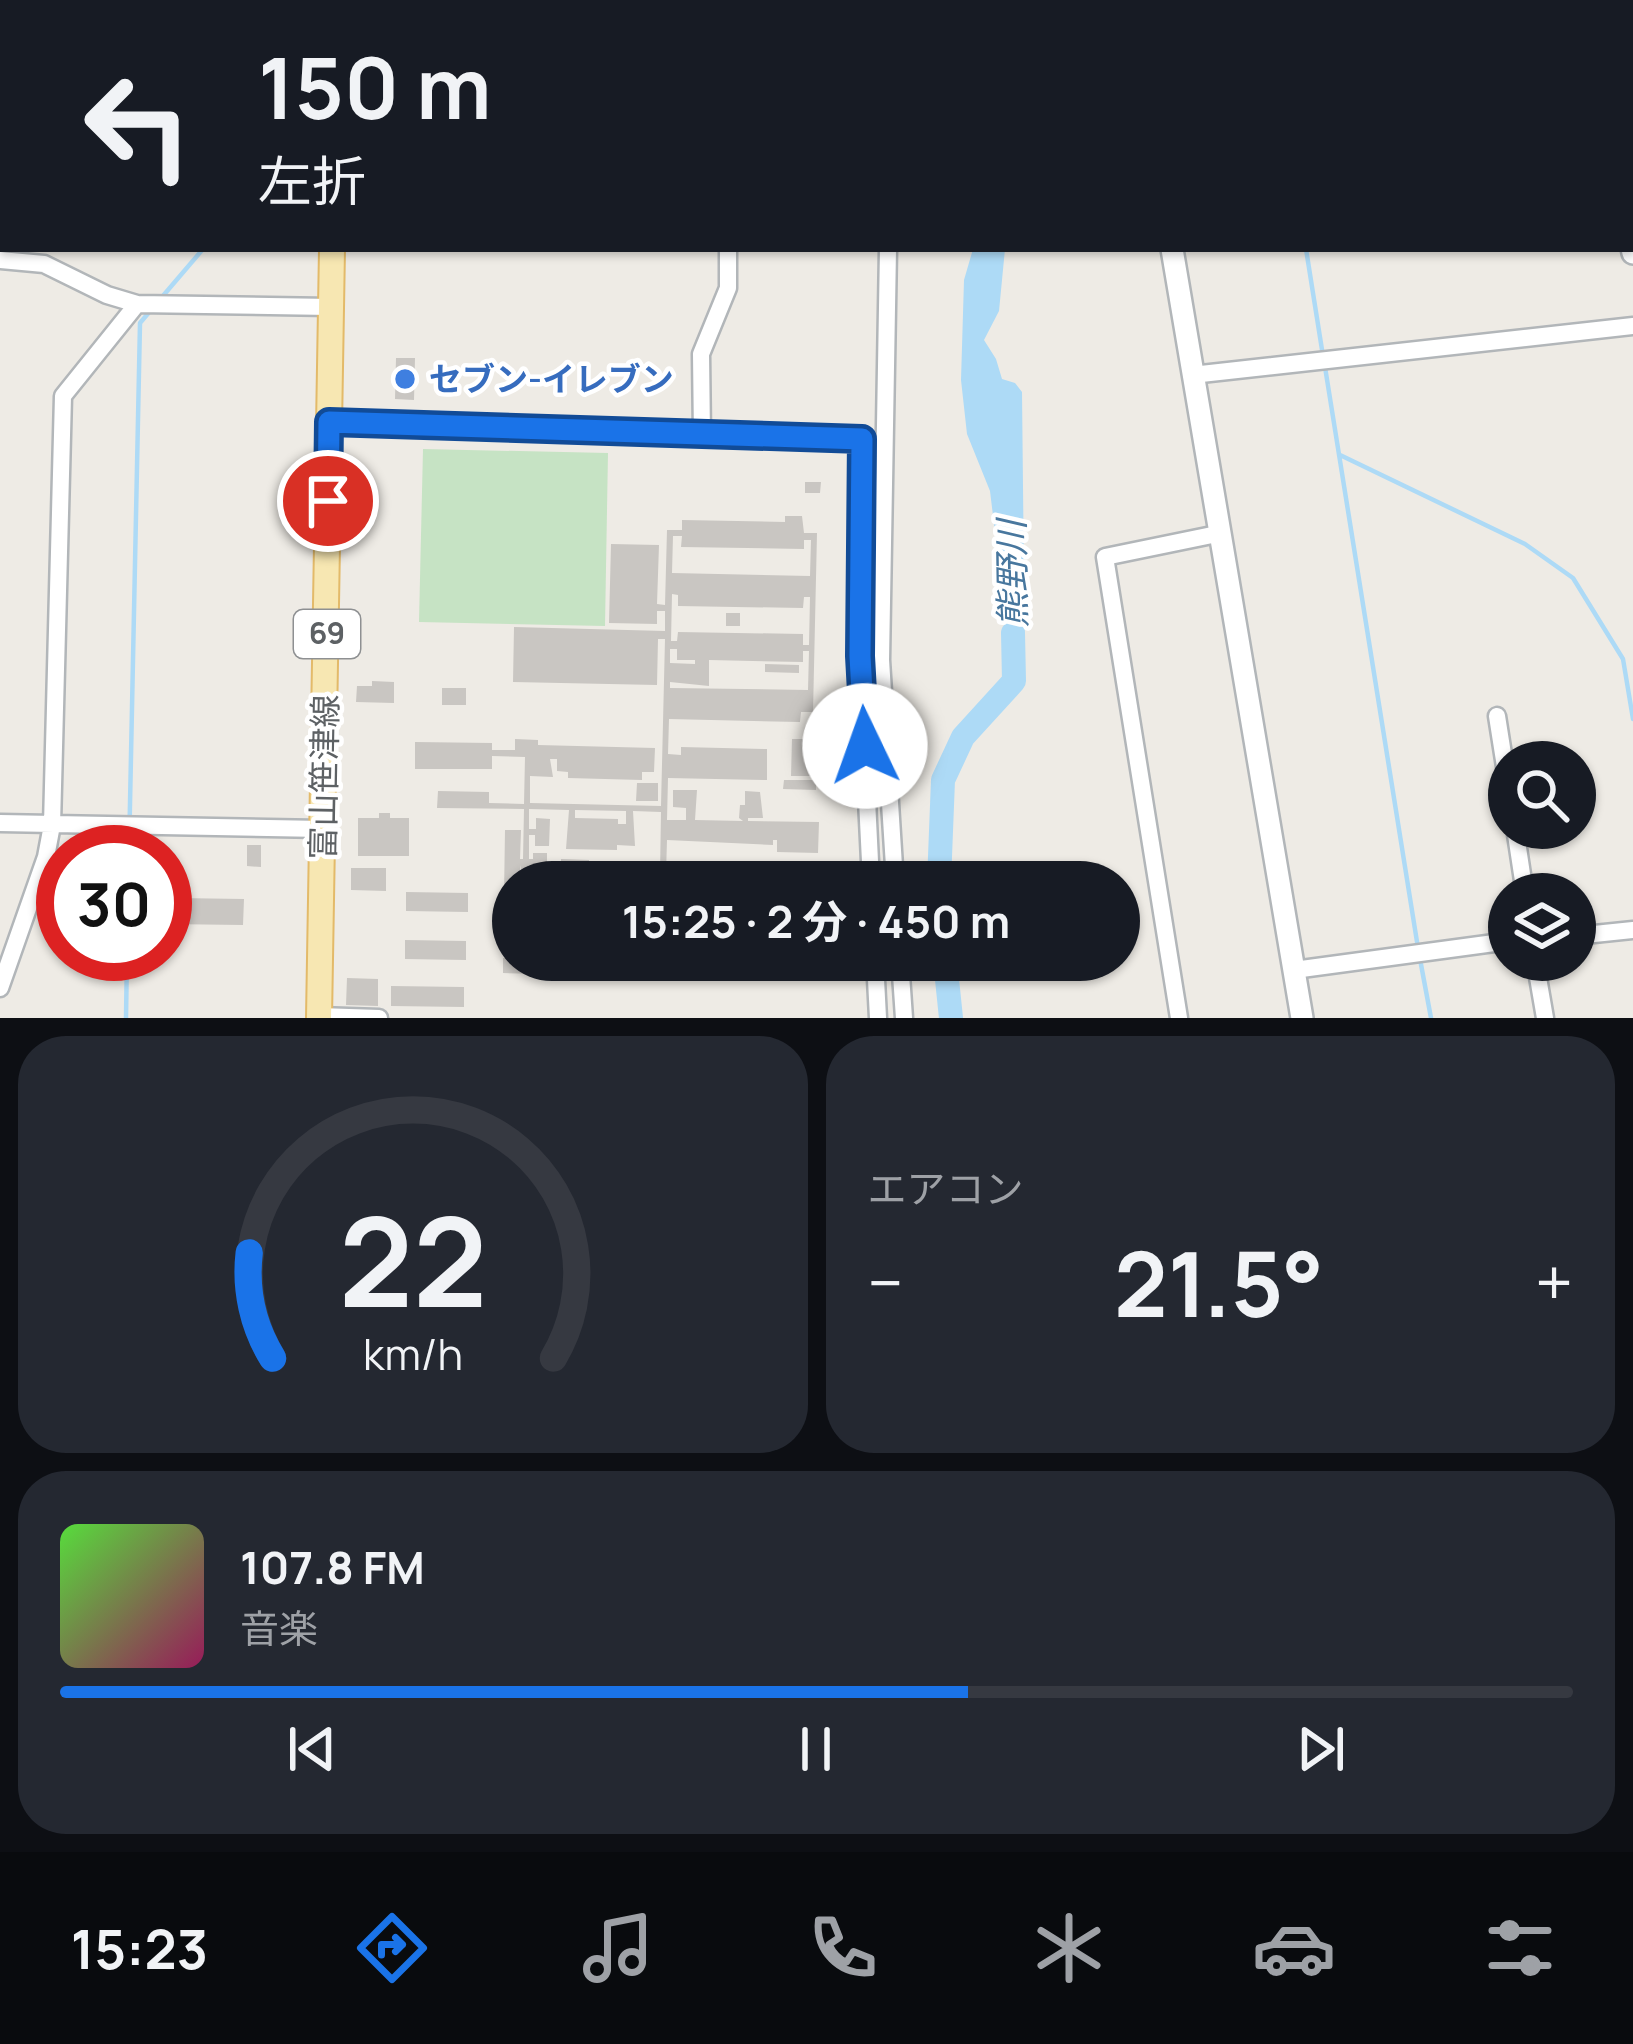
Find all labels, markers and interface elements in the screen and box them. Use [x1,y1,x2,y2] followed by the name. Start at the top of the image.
[258,29,492,144] text: 150 m
[60,48,216,204] icon: left
[258,143,366,217] text: 左折
[429,356,674,401] place label: セブン-イレブン
[392,366,418,392] marker: セブン-イレブン
[277,450,379,552] pin
[295,468,361,534] icon: arrive
[986,516,1037,628] water label: 熊野川
[294,610,360,658] road number: 69
[802,683,928,809] position arrow
[300,694,347,860] street label: 富山笹津線
[1488,741,1596,981] map controls
[1488,741,1596,849] button: search
[36,825,192,981] speed limit sign: 30
[1488,873,1596,981] button: layers
[622,890,1010,952] text: 15:25 · 2 分 · 450 m
[868,1161,1024,1215] text: エアコン
[338,1174,487,1344] text: 22
[1114,1221,1324,1344] text: 21.5°
[868,1237,903,1327] text: −
[1535,1237,1573,1327] text: +
[363,1323,463,1382] text: km/h
[240,1536,425,1598] text: 107.8 FM
[240,1601,318,1655] text: 音楽
[279,1716,345,1782] icon: previous
[783,1716,849,1782] icon: pause
[1288,1716,1354,1782] icon: next
[350,1906,434,1990] icon: directions
[576,1906,660,1990] icon: music
[801,1906,885,1990] icon: phone
[1027,1906,1111,1990] icon: climate
[1252,1906,1336,1990] icon: car
[1478,1906,1562,1990] icon: filters
[71,1911,208,1985] text: 15:23

